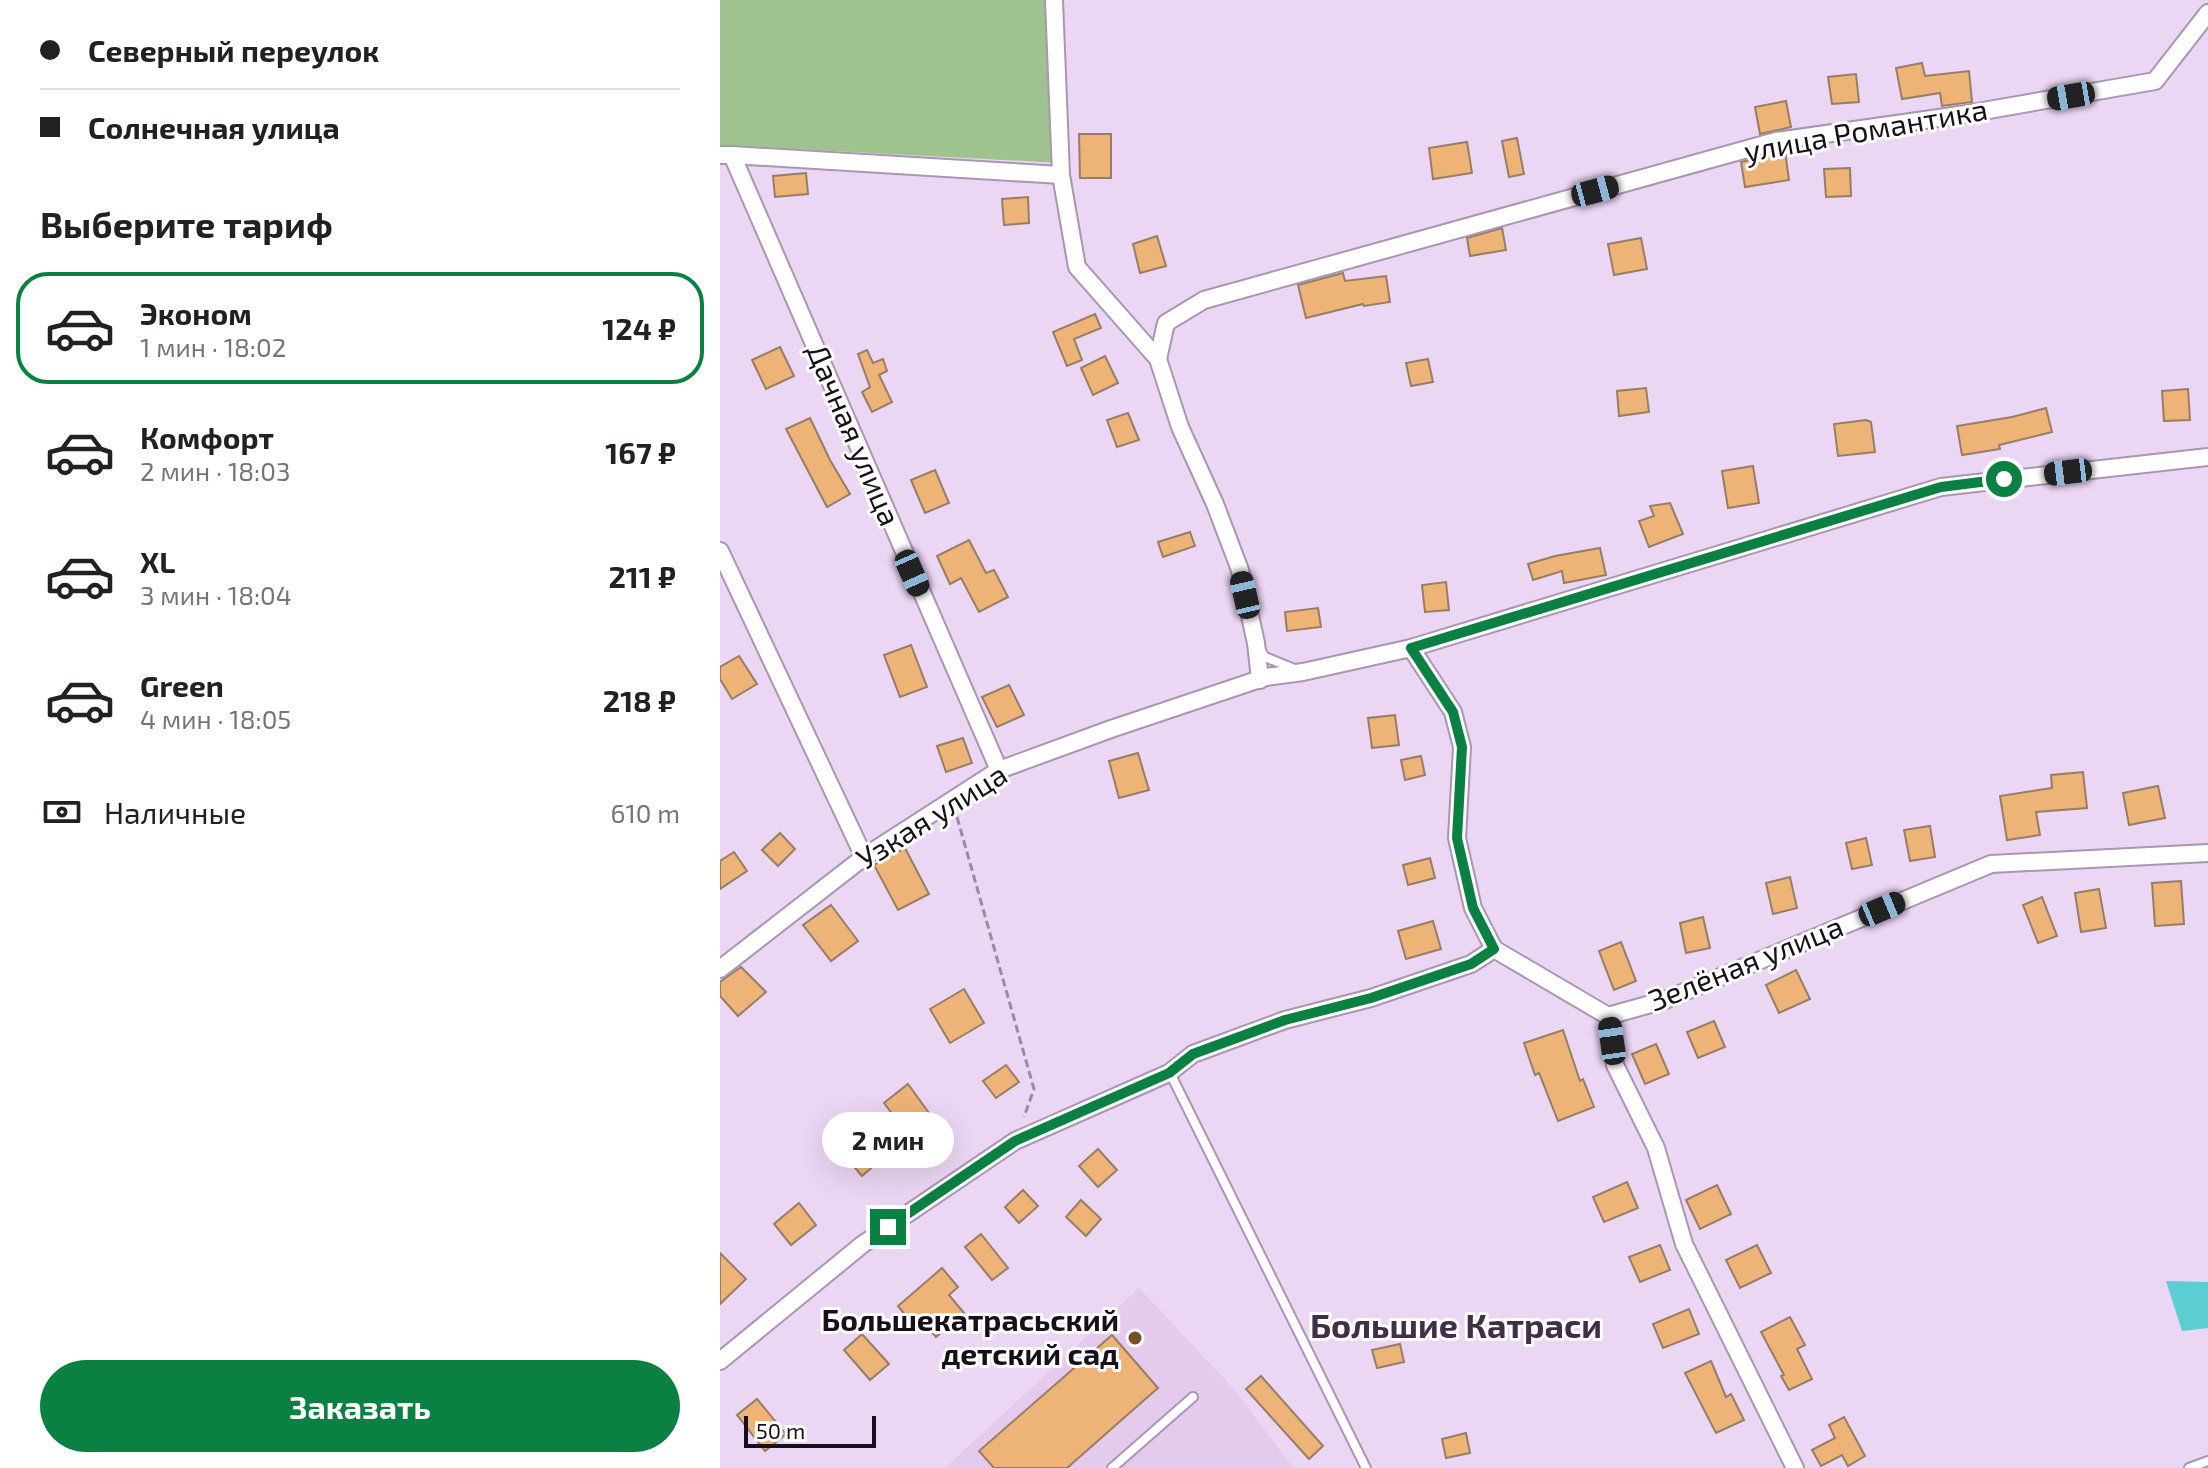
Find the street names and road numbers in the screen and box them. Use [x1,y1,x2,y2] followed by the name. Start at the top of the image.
[1741,90,1990,169] street label: улица Романтика
[799,338,909,531] street label: Дачная улица
[849,755,1013,877] street label: Узкая улица
[1643,907,1848,1018] street label: Зелёная улица

